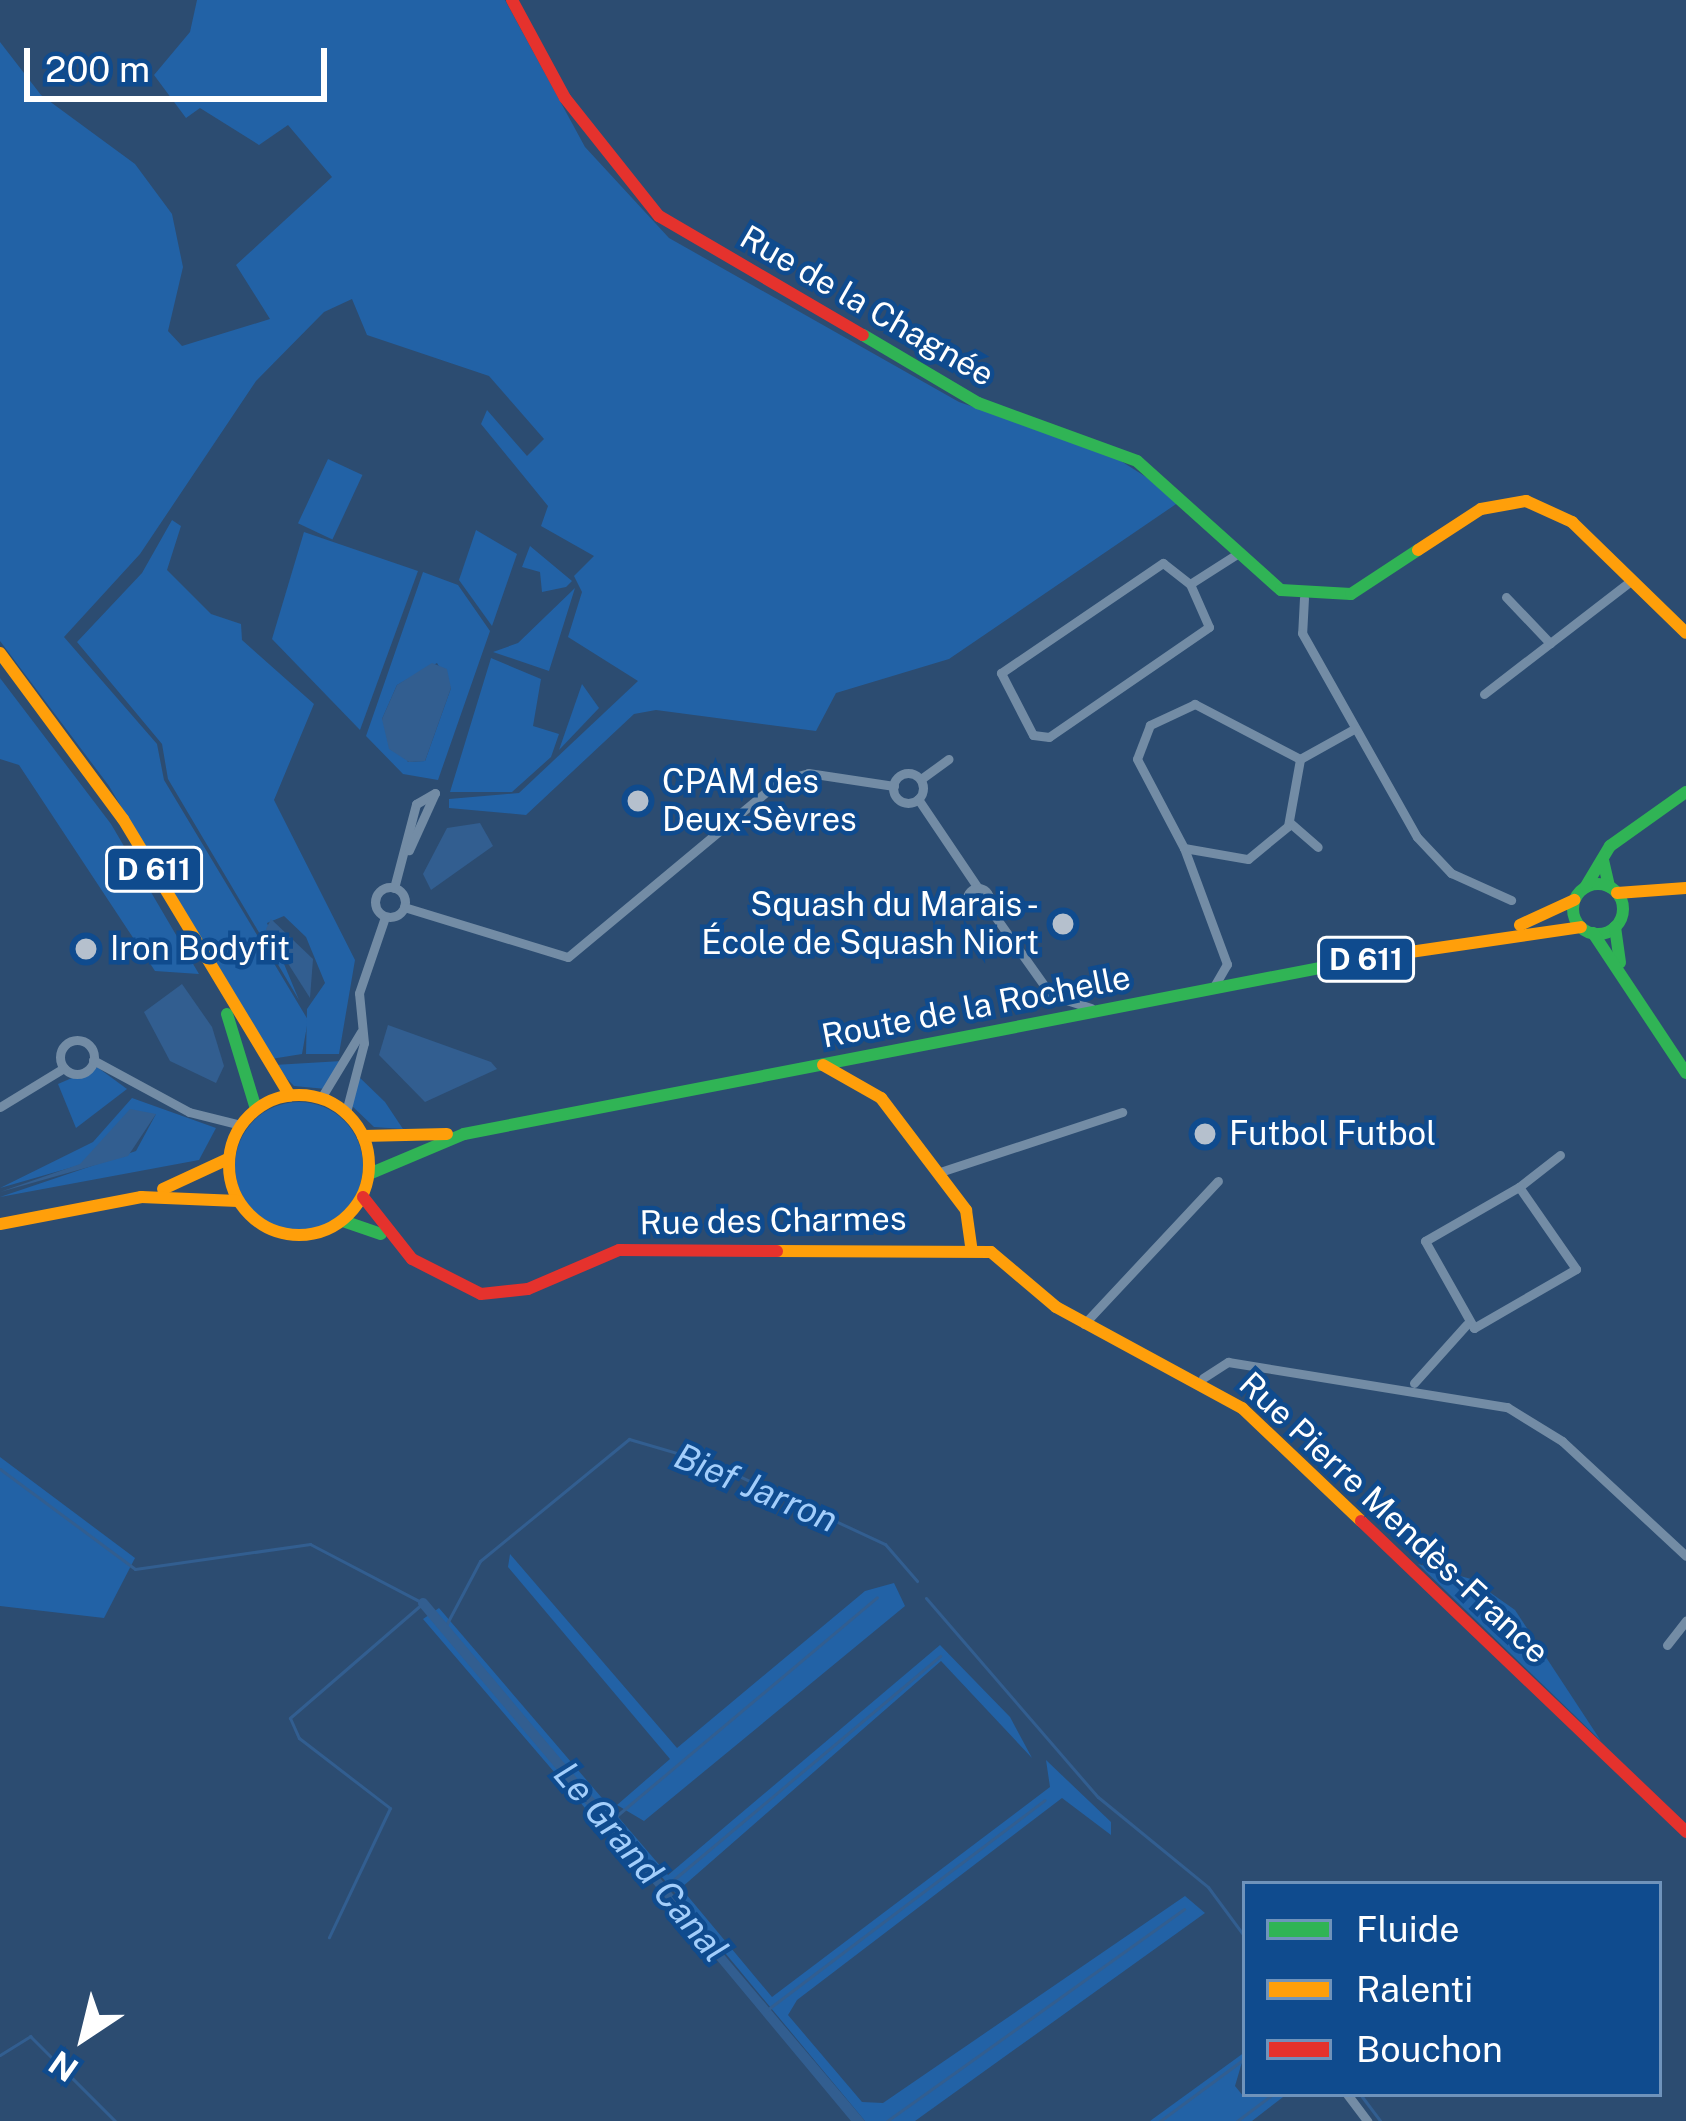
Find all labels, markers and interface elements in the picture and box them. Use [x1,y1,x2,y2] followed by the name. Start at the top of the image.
[30,24,333,98] scale bar
[45,48,150,90] text: 200 m
[733,217,1001,395] street label: Rue de la Chagnée
[662,762,857,840] place label: CPAM des Deux-Sèvres
[625,788,651,814] marker: CPAM des Deux-Sèvres
[103,845,205,893] road number: D 611
[700,885,1039,963] place label: Squash du Marais - École de Squash Niort
[1050,911,1076,937] marker: Squash du Marais - École de Squash Niort
[110,929,290,969] place label: Iron Bodyfit
[1315,935,1417,983] road number: D 611
[73,936,99,962] marker: Iron Bodyfit
[818,958,1134,1056] street label: Route de la Rochelle
[1229,1114,1436,1154] place label: Futbol Futbol
[1192,1121,1218,1147] marker: Futbol Futbol
[639,1199,907,1243] street label: Rue des Charmes
[1231,1364,1557,1672] street label: Rue Pierre Mendès-France
[668,1434,844,1542] water label: Bief Jarron
[545,1753,737,1971] water label: Le Grand Canal
[1242,1881,1662,2097] legend
[1356,1908,1460,1950] text: Fluide
[1356,1968,1473,2010] text: Ralenti
[24,1977,144,2097] north arrow
[1356,2028,1503,2070] text: Bouchon
[42,2044,85,2089] text: N

